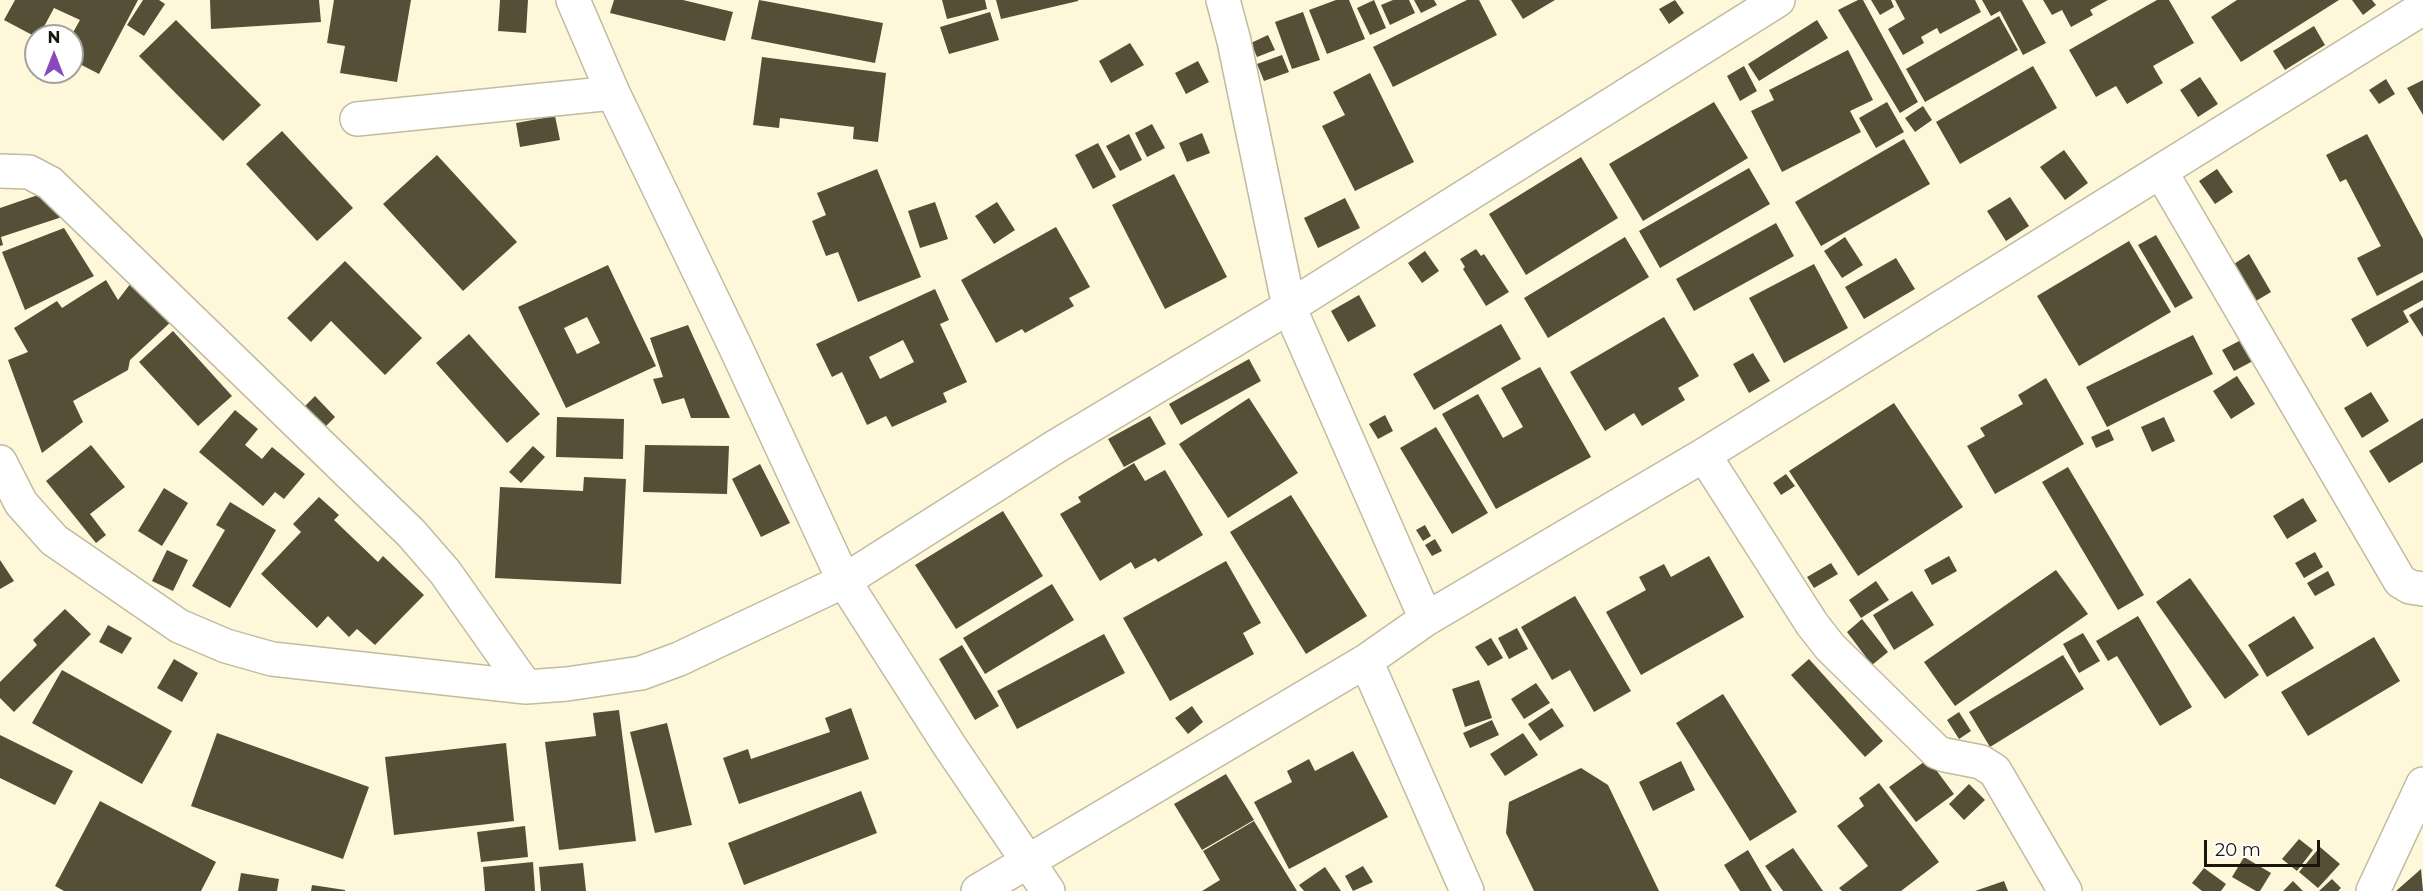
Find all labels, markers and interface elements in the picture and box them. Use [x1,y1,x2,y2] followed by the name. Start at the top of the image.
[24,24,84,84] north arrow
[48,28,60,47] text: N
[2207,828,2322,866] scale bar
[2215,839,2261,861] text: 20 m

